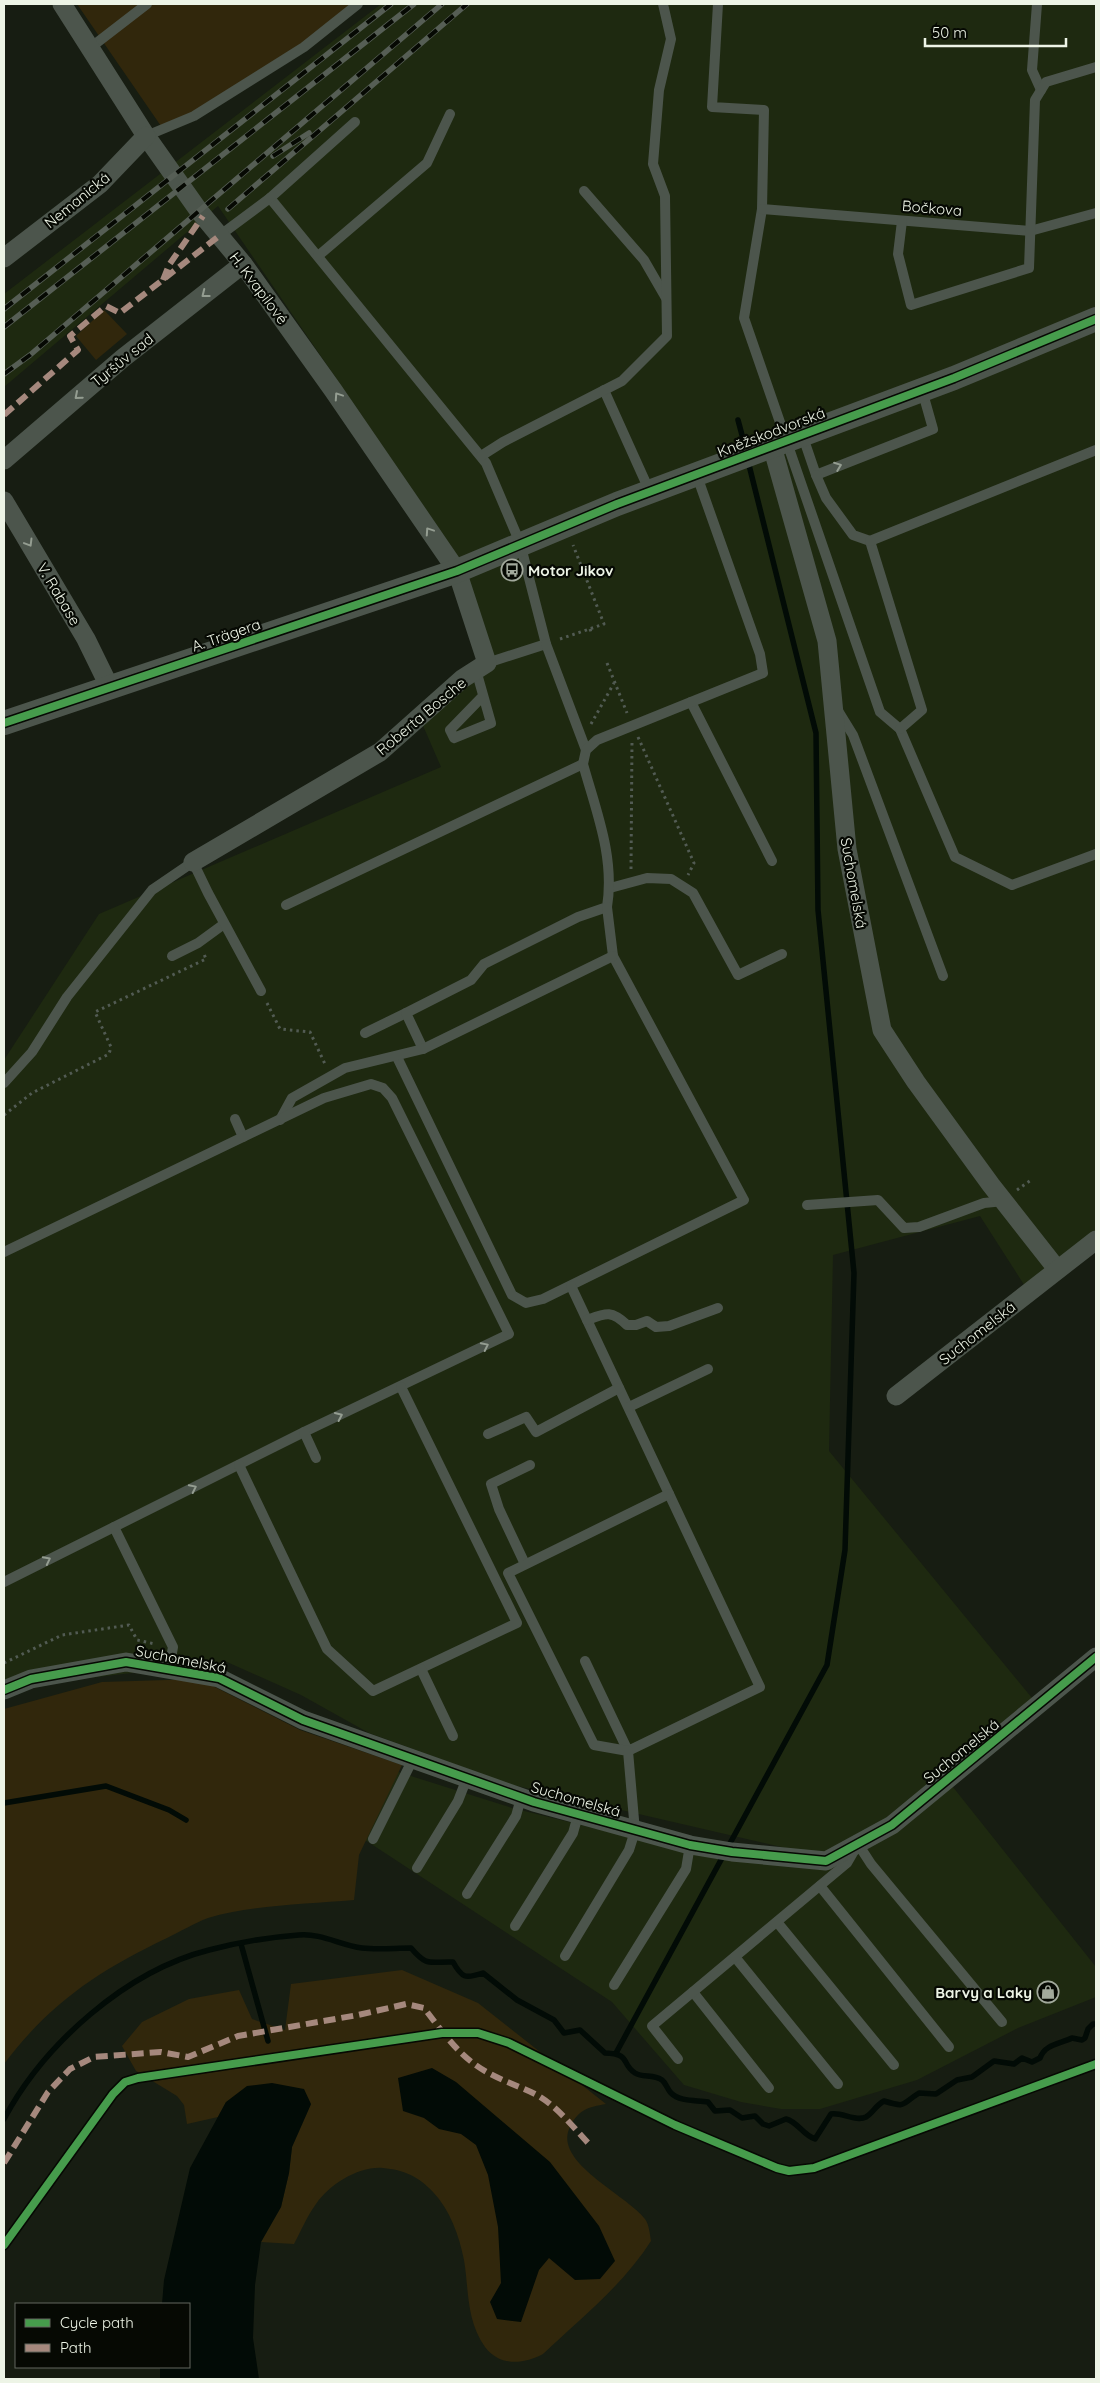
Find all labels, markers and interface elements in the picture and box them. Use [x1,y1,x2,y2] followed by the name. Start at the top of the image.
[925,15,1066,47] scale bar
[932,23,967,42] text: 50 m
[40,168,114,232] street label: Nemanická
[901,196,963,220] street label: Bočkova
[226,248,292,328] street label: H. Kvapilové
[202,289,211,297] one-way arrow
[87,329,157,391] street label: Tyršův sad
[75,391,84,400] one-way arrow
[335,393,344,402] one-way arrow
[714,403,828,461] street label: Kněžskodvorská
[833,462,842,472] one-way arrow
[426,527,435,537] one-way arrow
[22,538,32,547] one-way arrow
[500,558,524,582] bus stop icon: Motor Jikov
[33,559,85,629] street label: V. Rabase
[528,561,614,580] place label: Motor Jikov
[189,614,263,656] street label: A. Trägera
[372,673,470,759] street label: Roberta Bosche
[837,836,871,930] street label: Suchomelská
[935,1297,1019,1369] street label: Suchomelská
[480,1341,489,1352] one-way arrow
[334,1412,343,1422] one-way arrow
[188,1483,197,1494] one-way arrow
[42,1556,51,1566] one-way arrow
[134,1641,228,1677] street label: Suchomelská
[919,1715,1003,1787] street label: Suchomelská
[529,1777,623,1821] street label: Suchomelská
[1036,1980,1060,2004] shop icon: Barvy a Laky
[935,1983,1032,2002] place label: Barvy a Laky
[15,2303,190,2368] legend
[60,2313,134,2332] text: Cycle path
[60,2338,92,2357] text: Path

